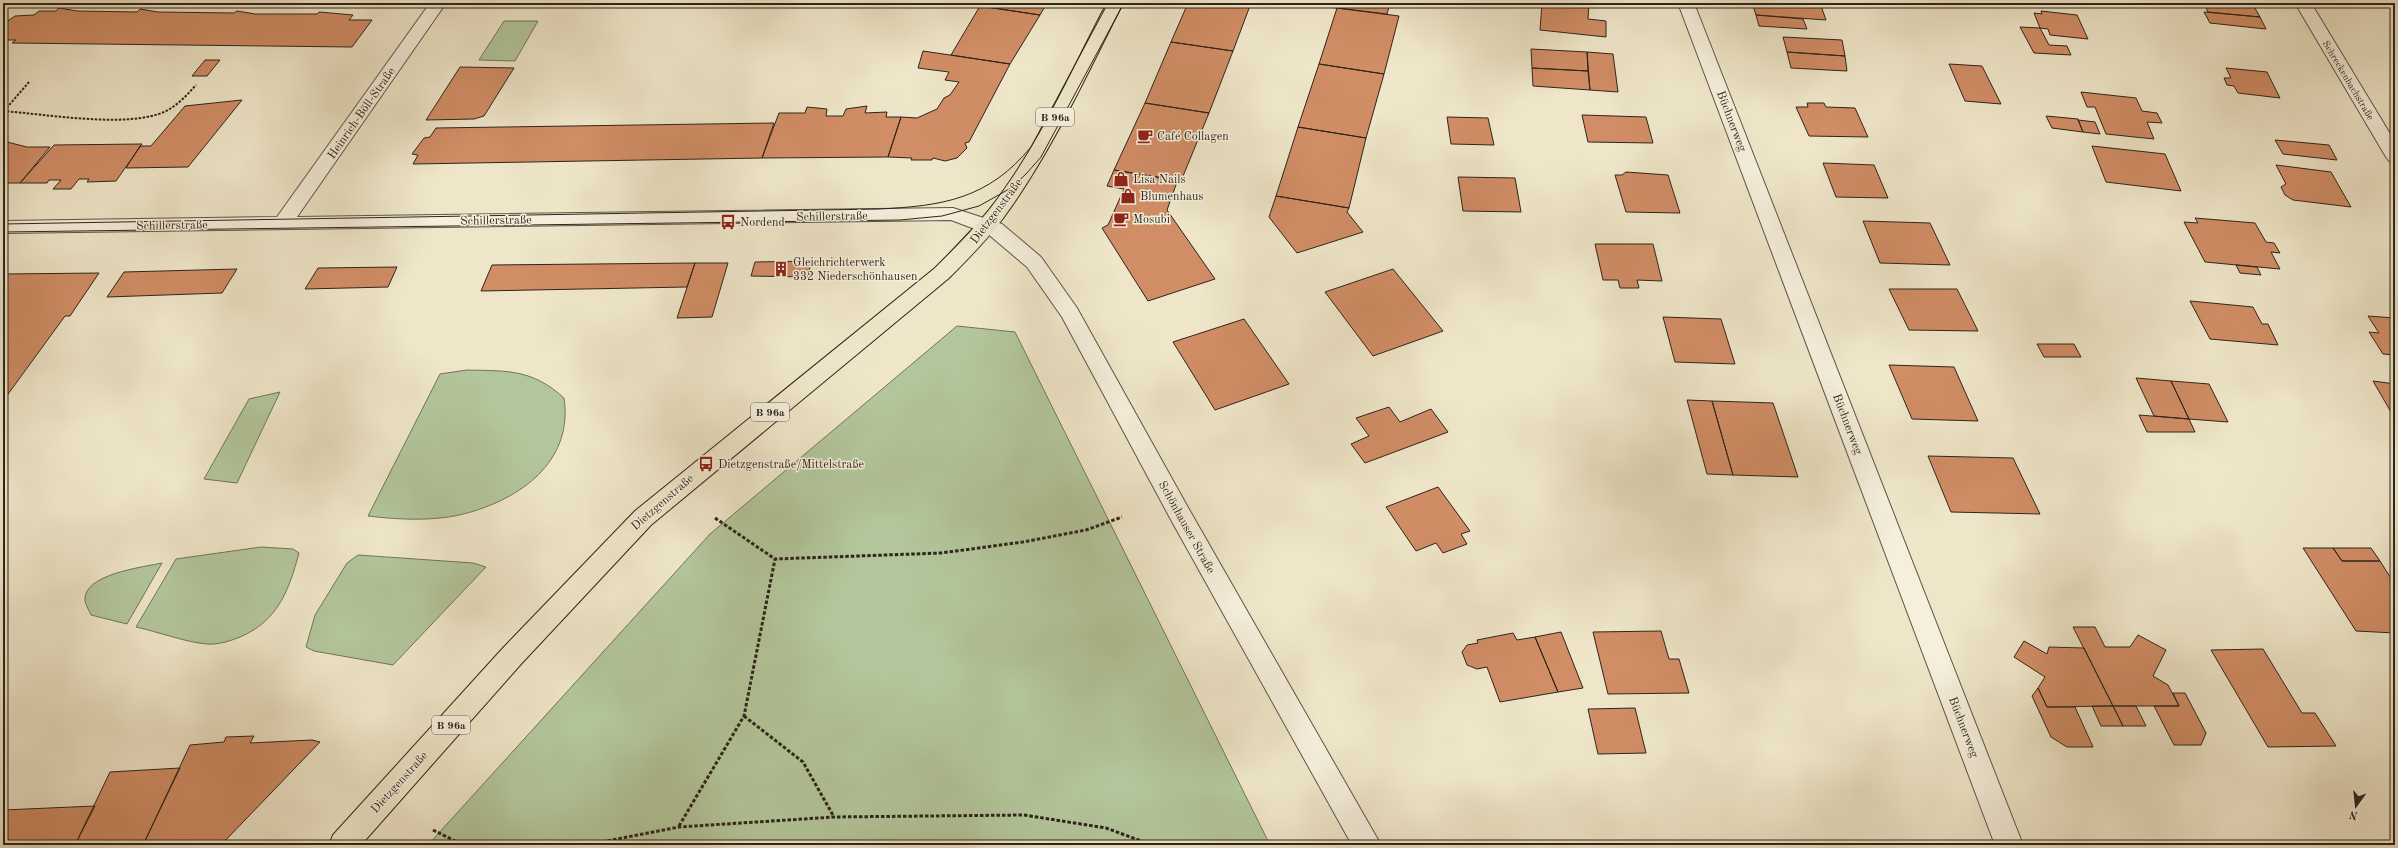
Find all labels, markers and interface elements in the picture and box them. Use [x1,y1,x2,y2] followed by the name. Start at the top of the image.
[2320,39,2376,122] street label: Schreckenbachstraße
[326,65,398,161] street label: Heinrich-Böll-Straße
[1714,89,1748,154] street label: Büchnerweg
[1036,108,1074,126] road number: B 96a
[1136,127,1154,145] cafe icon: Café Collagen
[1157,131,1229,143] place label: Café Collagen
[1112,170,1130,188] shop icon: Lisa Nails
[1133,174,1186,186] place label: Lisa Nails
[968,176,1025,246] street label: Dietzgenstraße
[1119,187,1137,205] shop icon: Blumenhaus
[1140,191,1204,203] place label: Blumenhaus
[796,210,868,224] street label: Schillerstraße
[1112,210,1130,228] cafe icon: Mosubi
[719,213,737,231] bus stop icon: Nordend
[460,214,532,228] street label: Schillerstraße
[1133,214,1170,226] place label: Mosubi
[740,217,785,229] place label: Nordend
[136,219,208,233] street label: Schillerstraße
[793,257,918,283] place label: Gleichrichterwerk 332 Niederschönhausen
[772,260,790,278] building icon: Gleichrichterwerk 332 Niederschönhausen
[1830,392,1864,457] street label: Büchnerweg
[751,403,789,421] road number: B 96a
[697,455,715,473] bus stop icon: Dietzgenstraße/Mittelstraße
[718,459,865,471] place label: Dietzgenstraße/Mittelstraße
[629,472,696,533] street label: Dietzgenstraße
[1156,479,1217,576] street label: Schönhauser Straße
[1946,695,1980,760] street label: Büchnerweg
[432,716,470,734] road number: B 96a
[369,749,431,816] street label: Dietzgenstraße
[2336,786,2376,826] north arrow
[2348,808,2359,821] text: N

